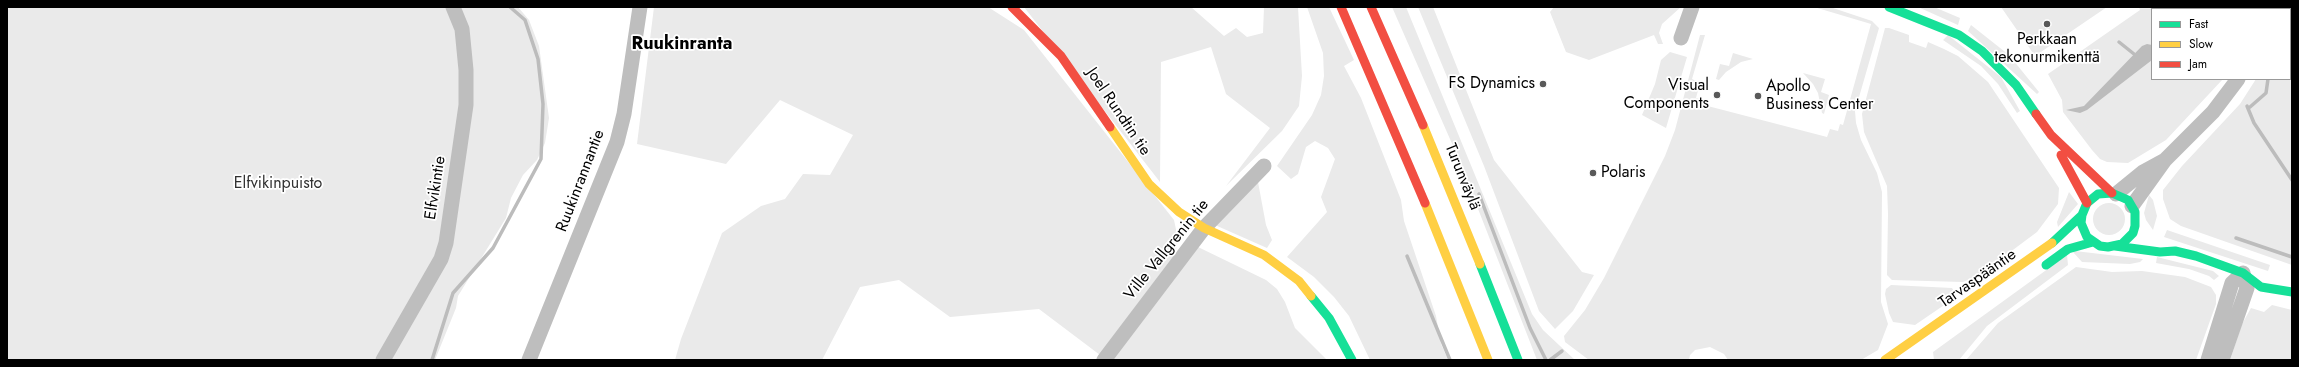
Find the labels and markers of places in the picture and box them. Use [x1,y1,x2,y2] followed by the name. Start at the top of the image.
[2042,19,2052,29] marker: Perkkaan tekonurmikenttä
[1994,30,2100,68] place label: Perkkaan tekonurmikenttä
[1448,74,1535,94] place label: FS Dynamics
[1624,76,1709,114] place label: Visual Components
[1766,77,1873,115] place label: Apollo Business Center
[1538,79,1548,89] marker: FS Dynamics
[1712,90,1722,100] marker: Visual Components
[1753,91,1763,101] marker: Apollo Business Center
[1601,163,1645,183] place label: Polaris
[1588,168,1598,178] marker: Polaris

